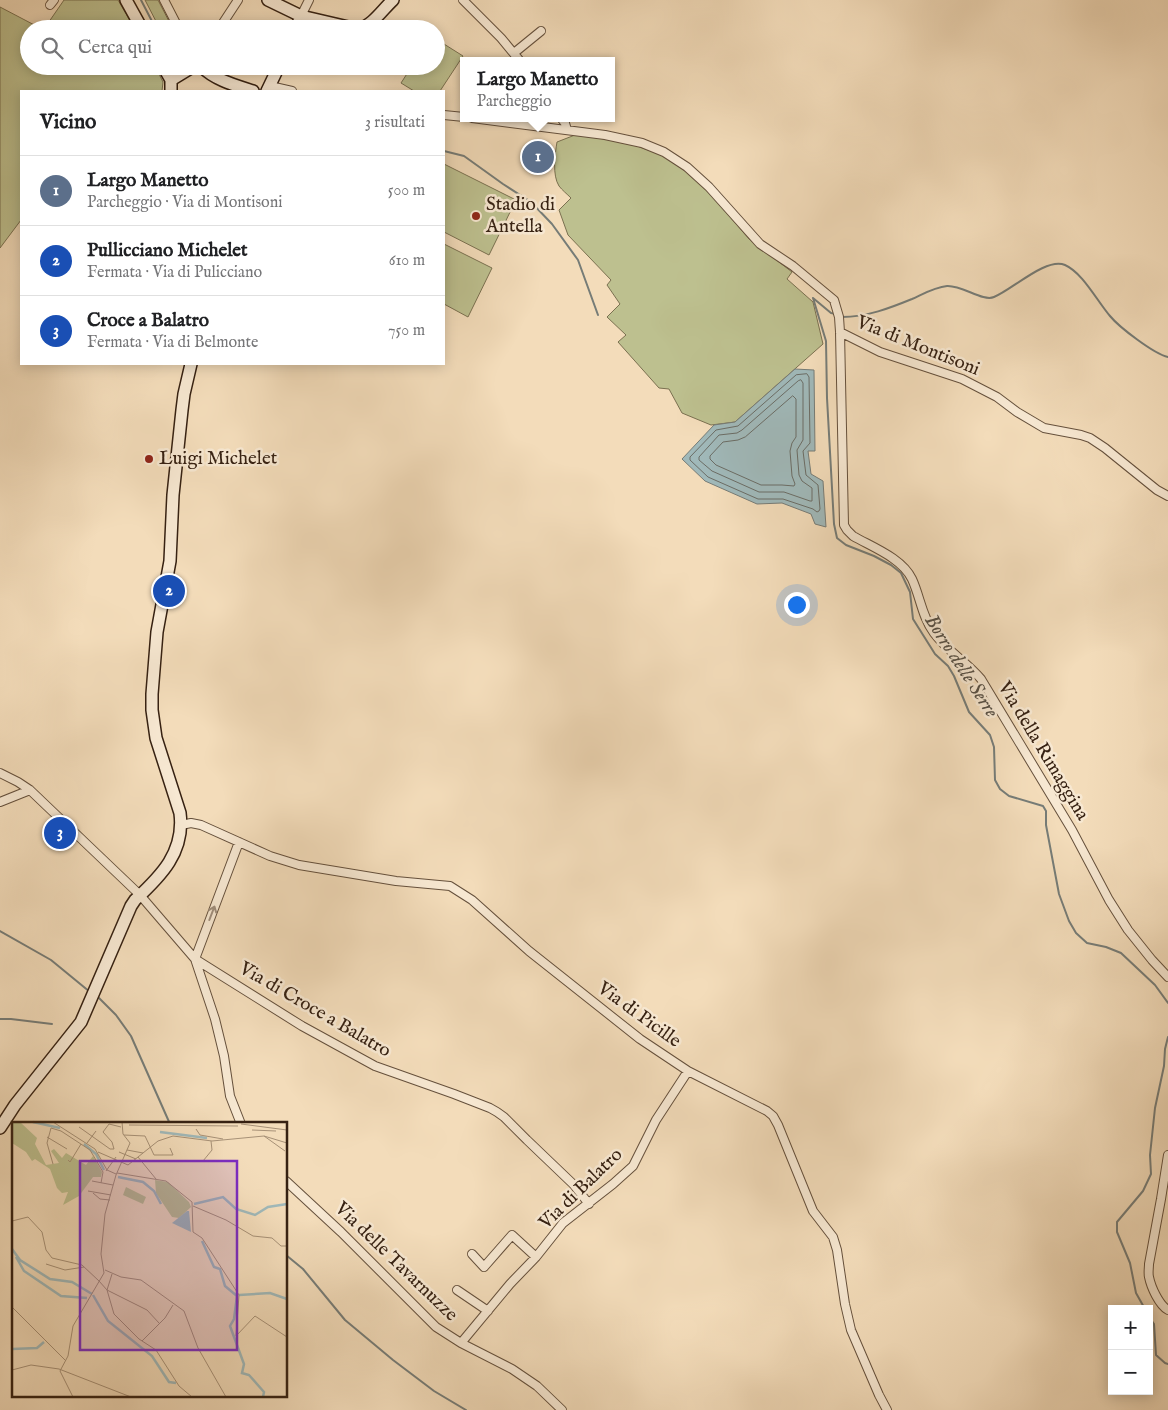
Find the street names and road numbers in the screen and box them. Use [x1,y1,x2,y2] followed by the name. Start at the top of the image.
[852,310,983,382] street label: Via di Montisoni
[992,676,1094,826] street label: Via della Rimaggina
[234,956,395,1063] street label: Via di Croce a Balatro
[592,976,686,1054] street label: Via di Picille
[533,1143,628,1236] street label: Via di Balatro
[329,1196,463,1327] street label: Via delle Tavarnuzze

